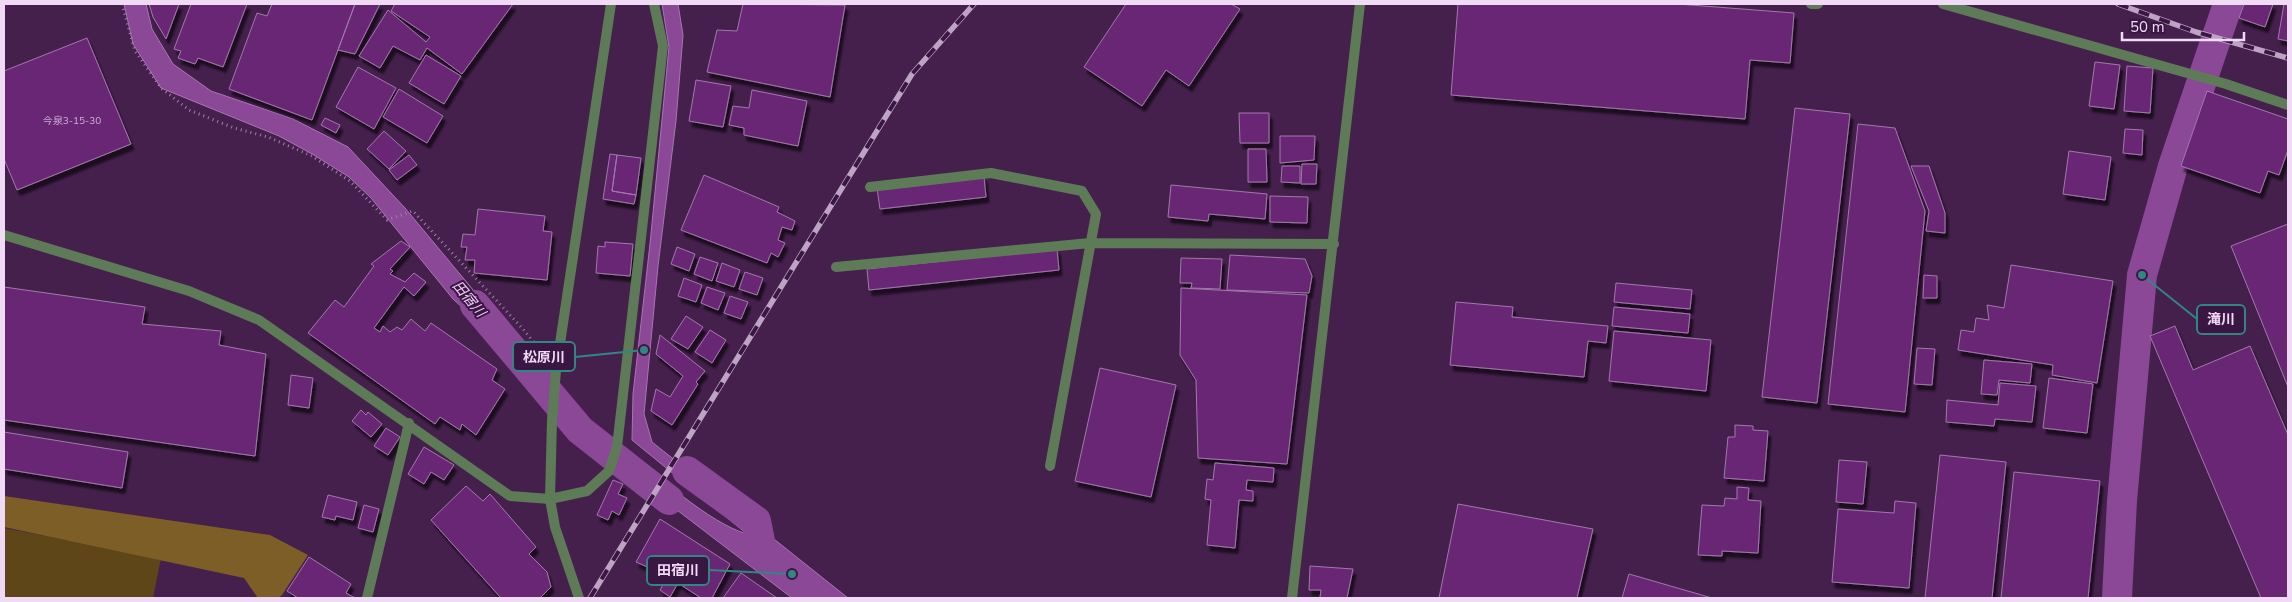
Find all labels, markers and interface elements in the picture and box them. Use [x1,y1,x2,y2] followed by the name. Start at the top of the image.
[2122,10,2244,42] scale bar
[2130,17,2165,37] text: 50 m
[43,114,101,128] house number: 今泉3-15-30
[448,277,491,323] water label: 田宿川
[2197,305,2245,334] callout: 滝川
[2207,310,2235,329] text: 滝川
[513,342,575,371] callout: 松原川
[523,348,565,367] text: 松原川
[647,556,709,585] callout: 田宿川
[657,561,699,580] text: 田宿川

